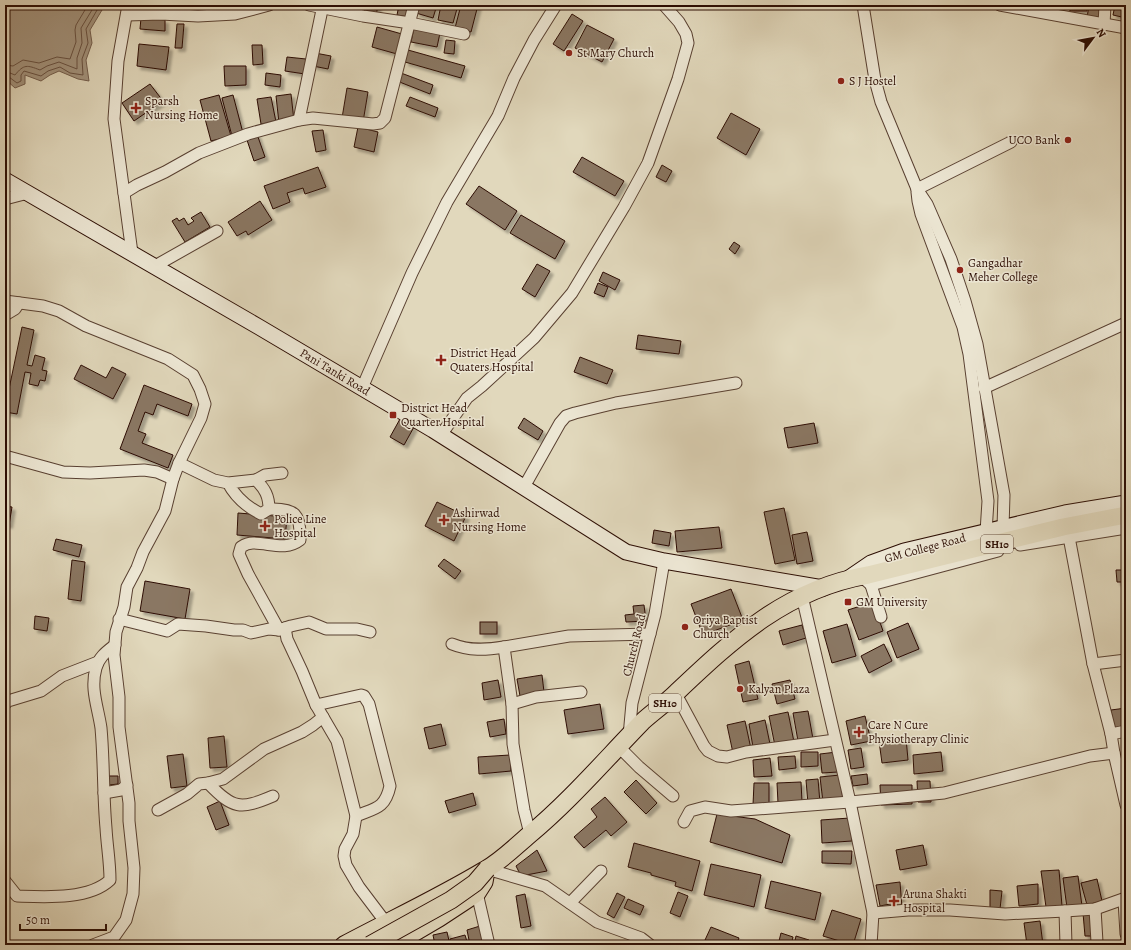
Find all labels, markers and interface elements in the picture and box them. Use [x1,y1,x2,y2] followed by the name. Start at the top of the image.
[1073,18,1113,58] north arrow
[1093,26,1110,40] text: N
[577,45,655,61] place label: St Mary Church
[564,48,574,58] marker: St Mary Church
[849,73,896,89] place label: S J Hostel
[836,76,846,86] marker: S J Hostel
[145,93,218,123] place label: Sparsh Nursing Home
[130,102,142,114] marker: Sparsh Nursing Home
[1008,132,1060,148] place label: UCO Bank
[1063,135,1073,145] marker: UCO Bank
[968,255,1038,285] place label: Gangadhar Meher College
[955,265,965,275] marker: Gangadhar Meher College
[297,345,374,400] street label: Pani Tanki Road
[450,345,533,375] place label: District Head Quaters Hospital
[435,354,447,366] marker: District Head Quaters Hospital
[401,400,484,430] place label: District Head Quarter Hospital
[388,410,398,420] marker: District Head Quarter Hospital
[452,505,526,535] place label: Ashirwad Nursing Home
[274,511,326,541] place label: Police Line Hospital
[438,514,450,526] marker: Ashirwad Nursing Home
[259,520,271,532] marker: Police Line Hospital
[883,529,968,567] street label: GM College Road
[981,535,1013,553] road number: SH10
[856,594,928,610] place label: GM University
[843,597,853,607] marker: GM University
[619,612,650,678] street label: Church Road
[693,612,758,642] place label: Oriya Baptist Church
[680,622,690,632] marker: Oriya Baptist Church
[748,681,810,697] place label: Kalyan Plaza
[735,684,745,694] marker: Kalyan Plaza
[649,694,681,712] road number: SH10
[868,717,969,747] place label: Care N Cure Physiotherapy Clinic
[853,726,865,738] marker: Care N Cure Physiotherapy Clinic
[902,886,967,916] place label: Aruna Shakti Hospital
[888,895,900,907] marker: Aruna Shakti Hospital
[20,906,106,932] scale bar
[26,912,50,928] text: 50 m

